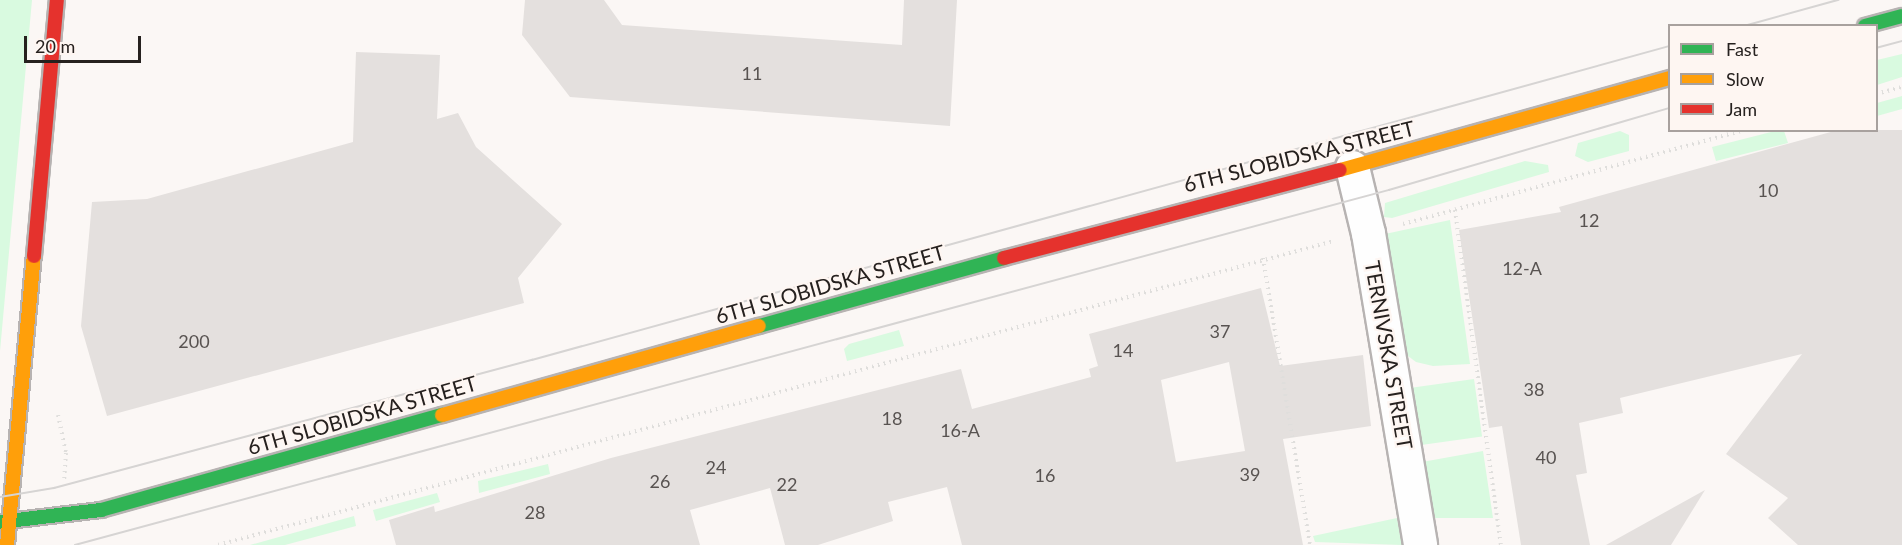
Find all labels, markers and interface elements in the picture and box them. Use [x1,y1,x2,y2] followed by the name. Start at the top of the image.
[27,24,144,62] scale bar
[1668,24,1878,132] legend
[35,35,75,57] text: 20 m
[1726,38,1758,60] text: Fast
[742,62,762,84] house number: 11
[1726,68,1764,90] text: Slow
[1726,98,1757,120] text: Jam
[1180,115,1418,197] street label: 6TH SLOBIDSKA STREET
[1758,179,1778,201] house number: 10
[1579,209,1599,231] house number: 12
[712,239,948,329] street label: 6TH SLOBIDSKA STREET
[1502,257,1542,279] house number: 12-А
[1360,258,1418,452] street label: TERNIVSKA STREET
[1210,320,1230,342] house number: 37
[178,330,210,352] house number: 200
[1113,339,1133,361] house number: 14
[244,370,480,460] street label: 6TH SLOBIDSKA STREET
[1524,378,1544,400] house number: 38
[882,407,902,429] house number: 18
[940,419,980,441] house number: 16-А
[1536,446,1556,468] house number: 40
[706,456,726,478] house number: 24
[1240,463,1260,485] house number: 39
[1035,464,1055,486] house number: 16
[650,470,670,492] house number: 26
[777,473,797,495] house number: 22
[525,501,545,523] house number: 28

